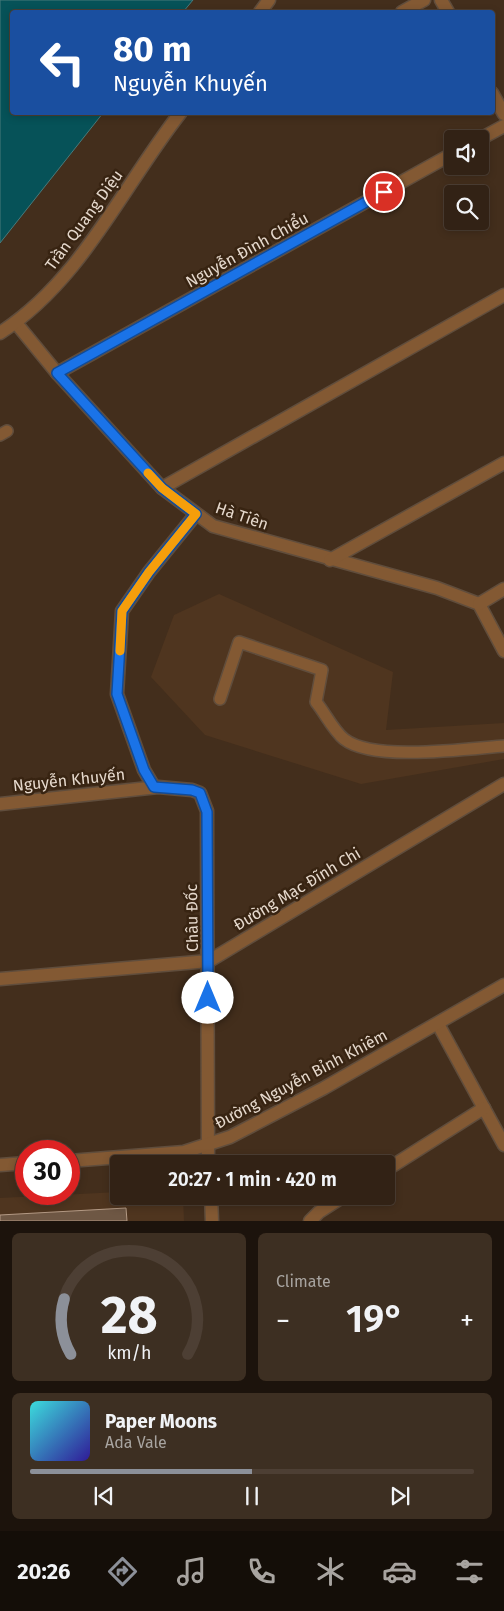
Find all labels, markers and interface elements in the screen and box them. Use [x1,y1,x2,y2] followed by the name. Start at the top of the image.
[113,28,192,70] text: 80 m
[30,30,95,95] icon: left
[113,70,268,97] text: Nguyễn Khuyến
[444,130,489,230] map controls
[444,130,489,175] button: sound
[40,165,127,274] street label: Trần Quang Diệu
[363,171,405,213] pin
[370,178,398,206] icon: arrive
[444,185,489,230] button: search
[182,208,312,292] street label: Nguyễn Đình Chiểu
[213,498,271,534] street label: Hà Tiên
[12,764,126,795] street label: Nguyễn Khuyến
[230,844,364,934] street label: Đường Mạc Đĩnh Chi
[181,884,202,952] street label: Châu Đốc
[181,971,233,1023] position arrow
[211,1025,391,1133] street label: Đường Nguyễn Bỉnh Khiêm
[15,1140,80,1205] speed limit sign: 30
[168,1168,337,1191] text: 20:27 · 1 min · 420 m
[276,1272,331,1291] text: Climate
[100,1284,158,1347] text: 28
[346,1296,404,1342] text: 19°
[276,1304,290,1337] text: −
[460,1304,474,1337] text: +
[107,1342,151,1364] text: km/h
[105,1410,217,1433] text: Paper Moons
[105,1433,167,1452] text: Ada Vale
[90,1482,118,1510] icon: previous
[238,1482,266,1510] icon: pause
[386,1482,414,1510] icon: next
[105,1554,140,1589] icon: directions
[174,1554,209,1589] icon: music
[244,1554,279,1589] icon: phone
[313,1554,348,1589] icon: climate
[382,1554,417,1589] icon: car
[452,1554,487,1589] icon: filters
[17,1558,71,1585] text: 20:26

